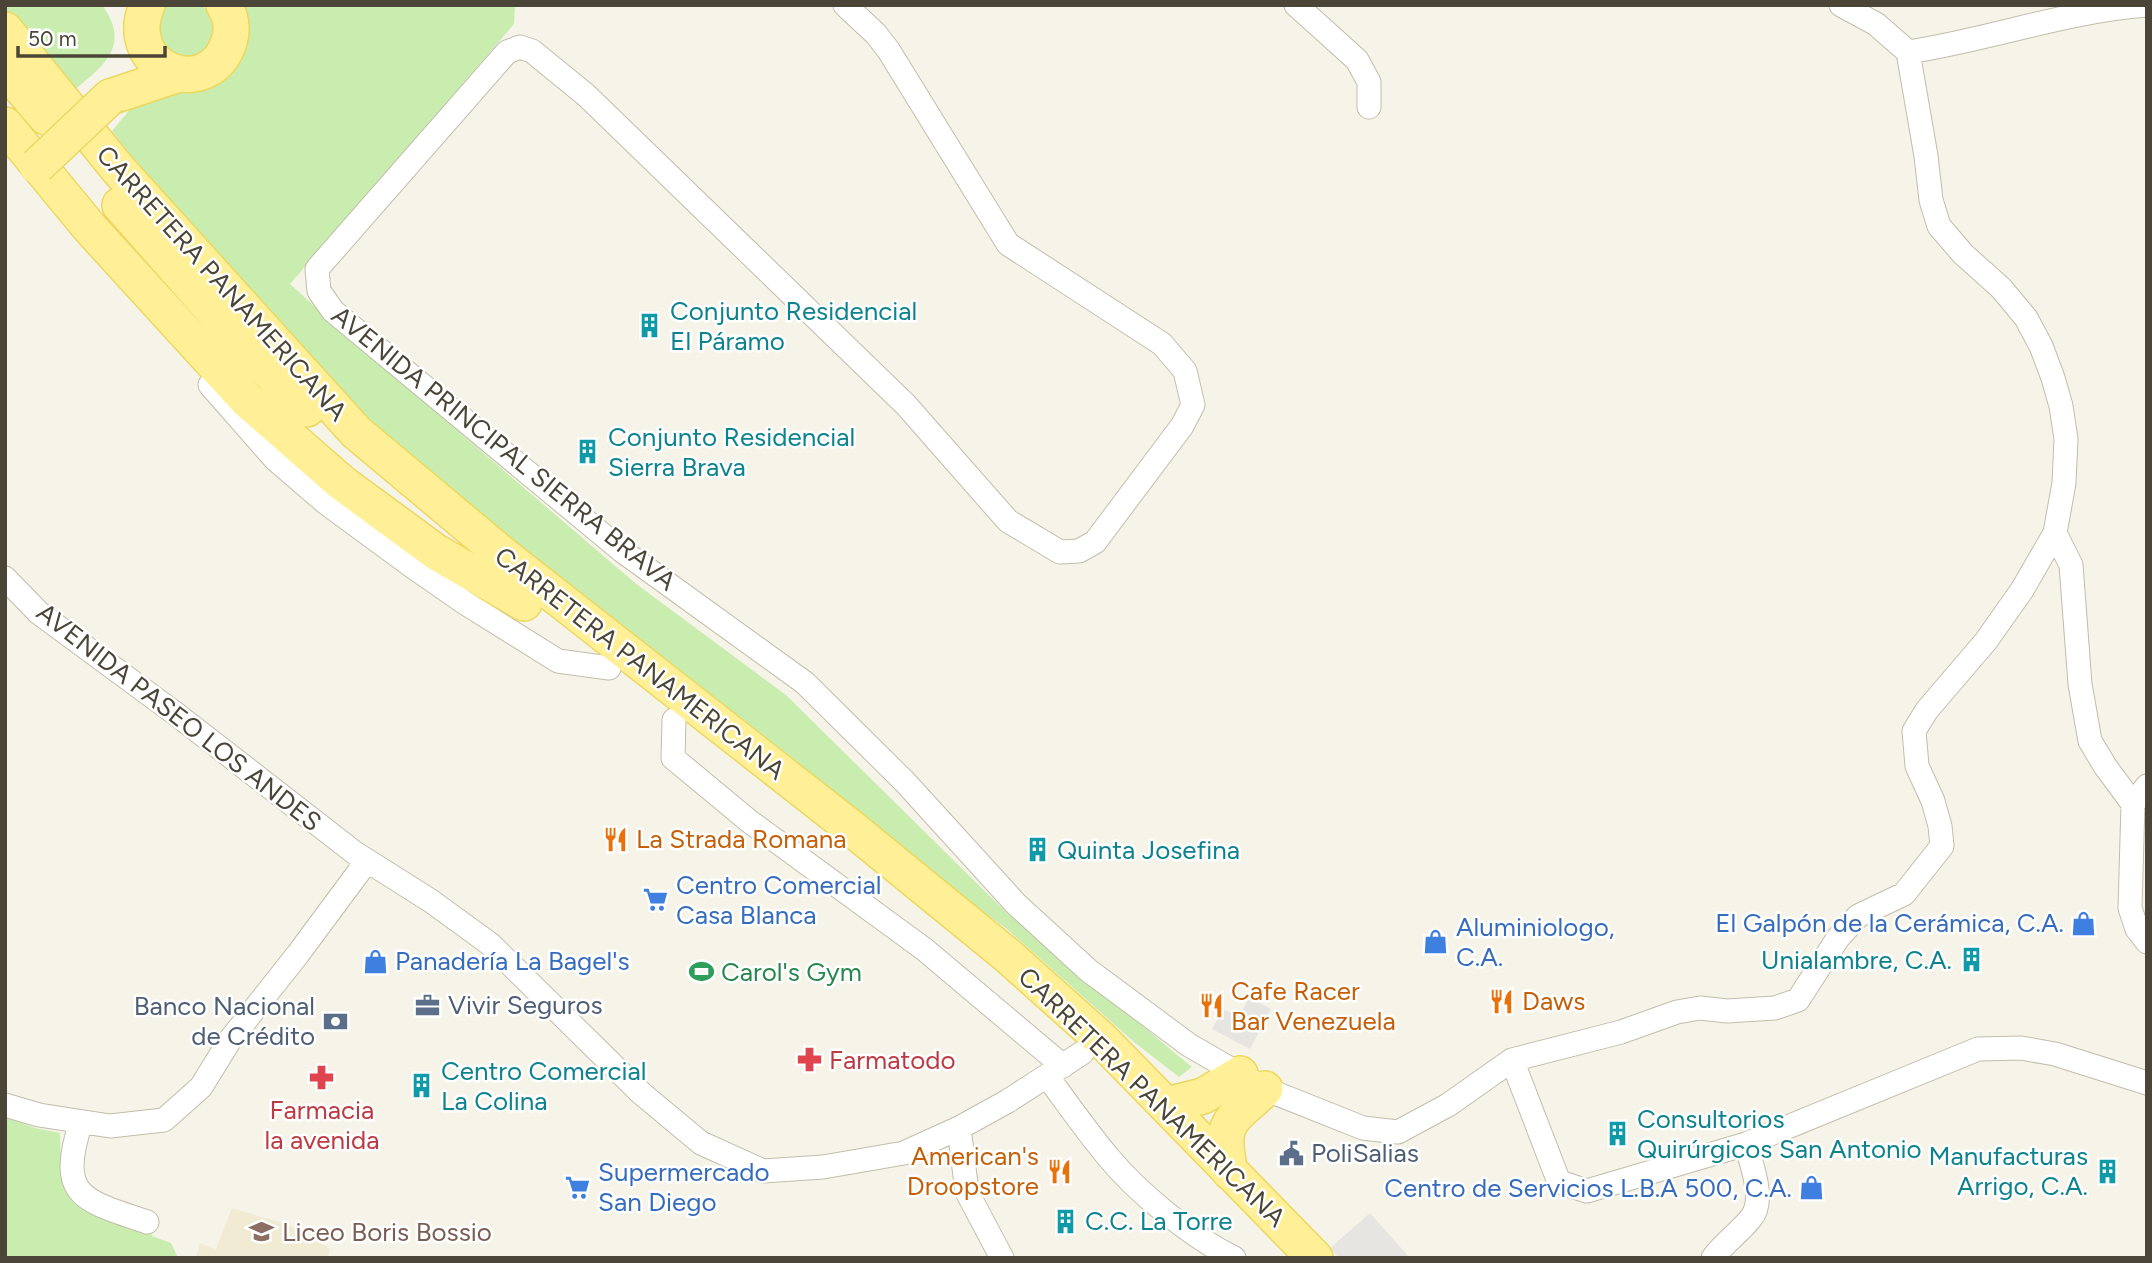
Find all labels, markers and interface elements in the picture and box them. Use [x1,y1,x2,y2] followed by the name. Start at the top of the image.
[18,14,164,58] scale bar
[28,26,77,51] text: 50 m
[90,139,354,428] street label: CARRETERA PANAMERICANA
[670,295,917,357] place label: Conjunto Residencial El Páramo
[325,299,683,597] street label: AVENIDA PRINCIPAL SIERRA BRAVA
[636,312,664,340] building icon: Conjunto Residencial El Páramo
[608,421,855,483] place label: Conjunto Residencial Sierra Brava
[574,438,602,466] building icon: Conjunto Residencial Sierra Brava
[488,540,792,787] street label: CARRETERA PANAMERICANA
[30,596,328,838] street label: AVENIDA PASEO LOS ANDES
[636,823,846,855] place label: La Strada Romana
[602,825,630,853] restaurant icon: La Strada Romana
[1057,834,1240,866] place label: Quinta Josefina
[1023,836,1051,864] building icon: Quinta Josefina
[676,869,882,931] place label: Centro Comercial Casa Blanca
[642,886,670,914] supermarket icon: Centro Comercial Casa Blanca
[1715,907,2064,939] place label: El Galpón de la Cerámica, C.A.
[2070,909,2098,937] shop icon: El Galpón de la Cerámica, C.A.
[1456,911,1615,973] place label: Aluminiologo, C.A.
[1422,928,1450,956] shop icon: Aluminiologo, C.A.
[1761,944,1952,976] place label: Unialambre, C.A.
[395,945,630,977] place label: Panadería La Bagel's
[1958,946,1986,974] building icon: Unialambre, C.A.
[361,947,389,975] shop icon: Panadería La Bagel's
[721,956,862,988] place label: Carol's Gym
[687,958,715,986] sports icon: Carol's Gym
[1012,961,1293,1234] street label: CARRETERA PANAMERICANA
[1231,975,1396,1037] place label: Cafe Racer Bar Venezuela
[1522,985,1585,1017] place label: Daws
[1488,987,1516,1015] restaurant icon: Daws
[448,989,603,1021] place label: Vivir Seguros
[134,990,315,1052] place label: Banco Nacional de Crédito
[414,991,442,1019] office icon: Vivir Seguros
[1197,992,1225,1020] restaurant icon: Cafe Racer Bar Venezuela
[321,1007,349,1035] bank icon: Banco Nacional de Crédito
[829,1044,956,1076] place label: Farmatodo
[795,1046,823,1074] pharmacy icon: Farmatodo
[441,1055,647,1117] place label: Centro Comercial La Colina
[308,1064,336,1092] pharmacy icon: Farmacia la avenida
[407,1072,435,1100] building icon: Centro Comercial La Colina
[265,1094,379,1156] place label: Farmacia la avenida
[1637,1103,1922,1165] place label: Consultorios Quirúrgicos San Antonio
[1603,1120,1631,1148] building icon: Consultorios Quirúrgicos San Antonio
[1311,1137,1419,1169] place label: PoliSalias
[1277,1139,1305,1167] public building icon: PoliSalias
[907,1140,1039,1202] place label: American's Droopstore
[1928,1140,2088,1202] place label: Manufacturas Arrigo, C.A.
[598,1156,770,1218] place label: Supermercado San Diego
[1045,1157,1073,1185] restaurant icon: American's Droopstore
[2094,1157,2122,1185] building icon: Manufacturas Arrigo, C.A.
[1384,1172,1792,1204] place label: Centro de Servicios L.B.A 500, C.A.
[564,1173,592,1201] supermarket icon: Supermercado San Diego
[1798,1174,1826,1202] shop icon: Centro de Servicios L.B.A 500, C.A.
[1085,1205,1233,1237] place label: C.C. La Torre
[1051,1207,1079,1235] building icon: C.C. La Torre
[282,1216,492,1248] place label: Liceo Boris Bossio
[248,1218,276,1246] school or university icon: Liceo Boris Bossio

